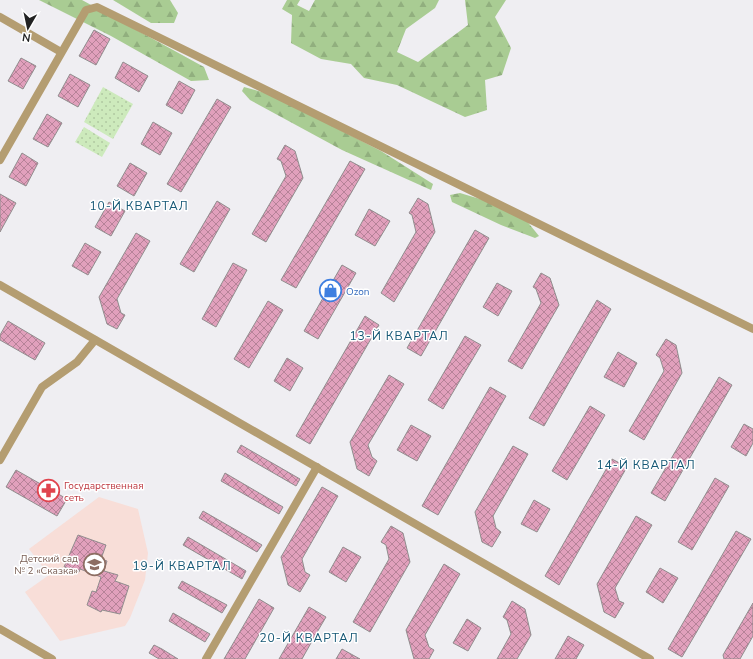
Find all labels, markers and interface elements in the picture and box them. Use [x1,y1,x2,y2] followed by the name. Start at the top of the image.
[8,8,48,48] north arrow
[21,29,32,45] text: N
[89,198,189,214] district label: 10-Й КВАРТАЛ
[318,278,344,304] shop icon: Ozon
[346,285,369,299] place label: Ozon
[349,328,449,344] district label: 13-Й КВАРТАЛ
[596,457,696,473] district label: 14-Й КВАРТАЛ
[35,478,61,504] pharmacy icon: Государственная сеть
[64,479,144,505] place label: Государственная сеть
[81,551,107,577] school or university icon: Детский сад № 2 «Сказка»
[14,552,78,578] place label: Детский сад № 2 «Сказка»
[132,558,232,574] district label: 19-Й КВАРТАЛ
[259,630,359,646] district label: 20-Й КВАРТАЛ

